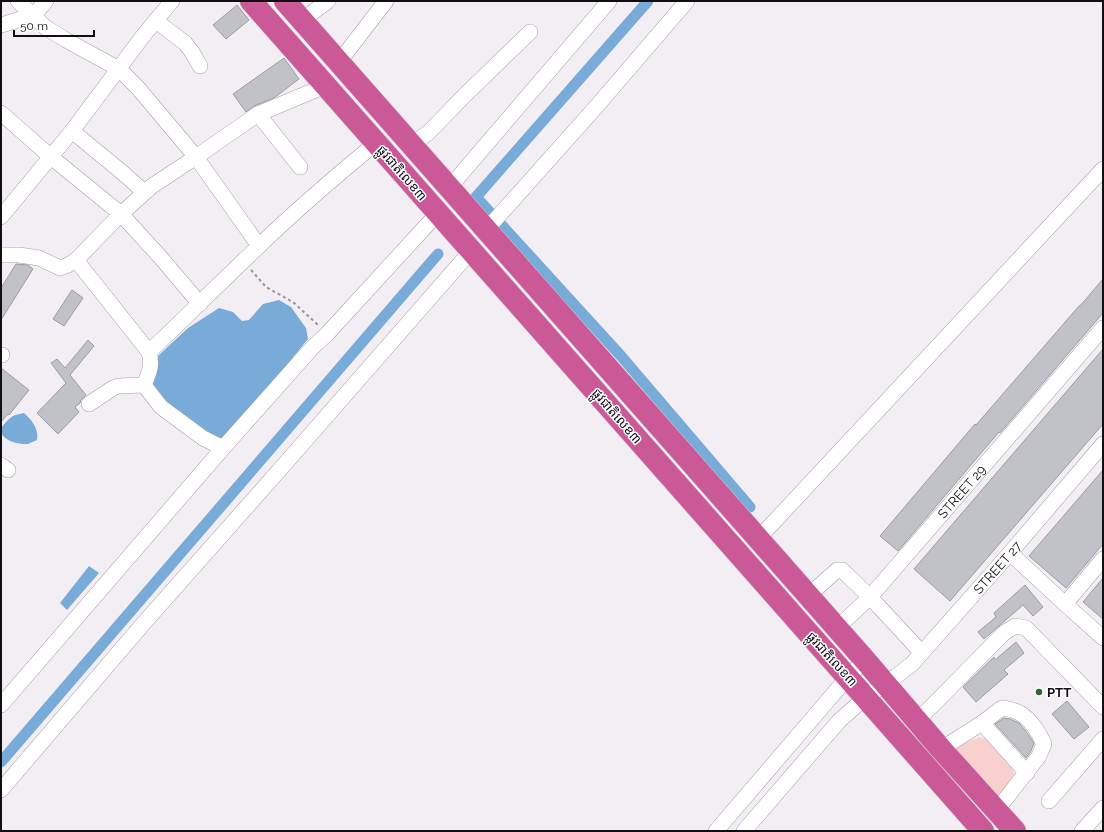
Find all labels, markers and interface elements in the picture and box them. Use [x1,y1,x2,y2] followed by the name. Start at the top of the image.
[14,12,94,38] scale bar
[20,19,48,33] text: 50 m
[371,142,430,206] street label: ផ្លូវជាតិលេខ៣
[586,385,645,449] street label: ផ្លូវជាតិលេខ៣
[934,462,989,521] street label: STREET 29
[970,538,1024,597] street label: STREET 27
[801,629,860,692] street label: ផ្លូវជាតិលេខ៣
[1047,685,1071,700] place label: PTT
[1034,687,1044,697] marker: PTT

